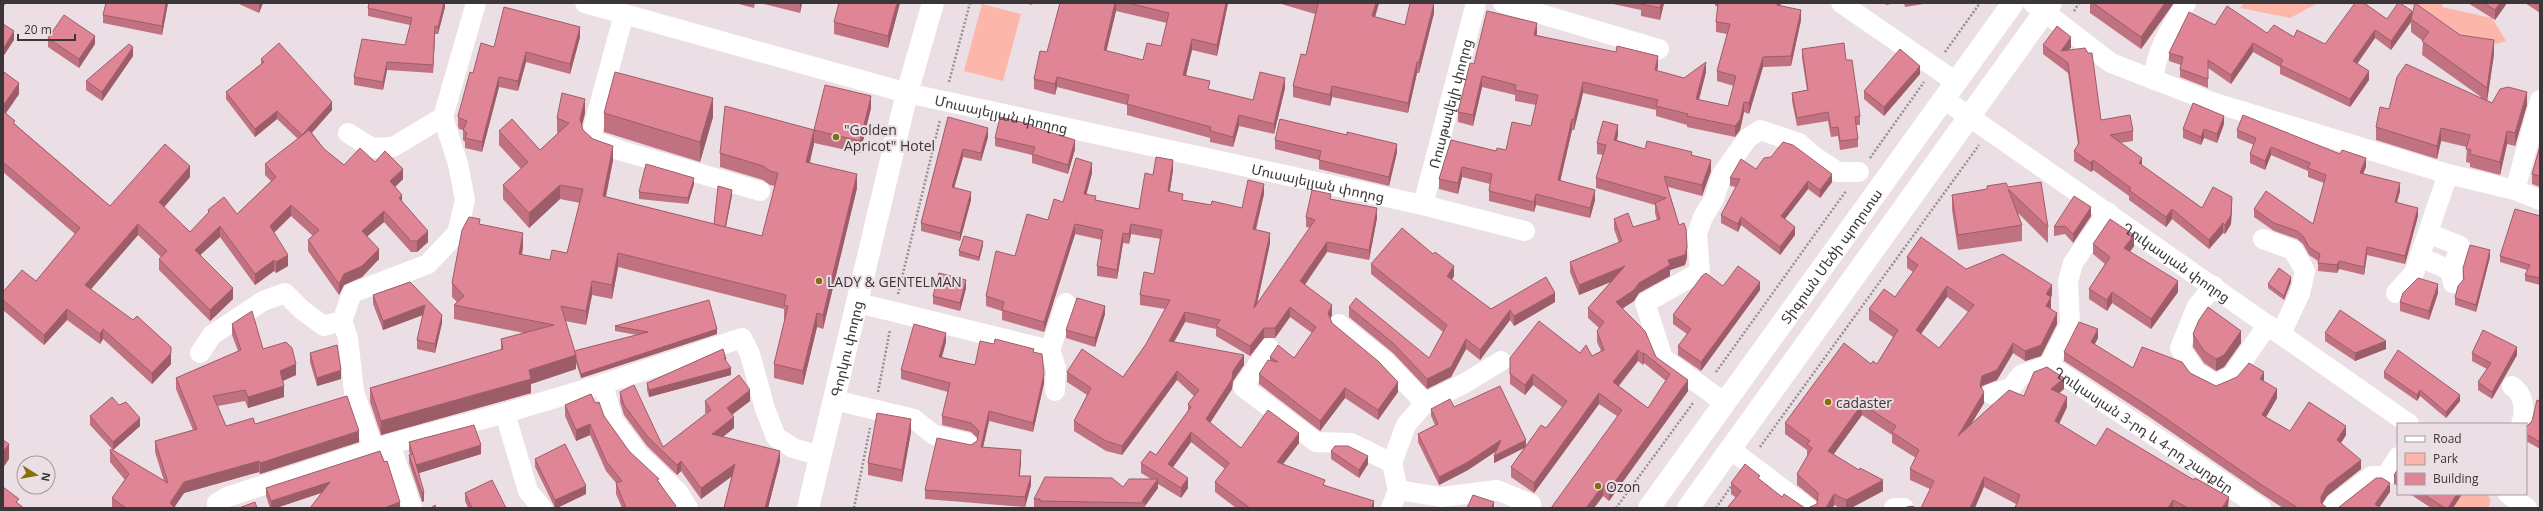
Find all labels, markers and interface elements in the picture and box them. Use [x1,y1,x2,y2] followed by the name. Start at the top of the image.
[18,16,75,42] scale bar
[24,21,52,38] text: 20 m
[1424,36,1476,170] street label: Ռուսթավելի փողոց
[933,90,1070,137] street label: Մուսայելյան փողոց
[844,120,935,155] place label: "Golden Apricot" Hotel
[831,132,841,142] marker: "Golden Apricot" Hotel
[1250,159,1386,206] street label: Մուսայելյան փողոց
[1776,184,1886,327] street label: Տիգրան Մեծի պողոտա
[2119,217,2235,306] street label: Ղուկասյան փողոց
[827,272,962,291] place label: LADY & GENTELMAN
[814,276,824,286] marker: LADY & GENTELMAN
[825,299,867,398] street label: Գորկու փողոց
[2050,361,2238,496] street label: Ղուկասյան 3-րդ և 4-րդ շարքեր
[1836,393,1892,412] place label: cadaster
[1823,397,1833,407] marker: cadaster
[2397,423,2527,495] legend
[2433,430,2462,447] text: Road
[2433,450,2459,467] text: Park
[16,455,56,495] north arrow
[2433,470,2479,487] text: Building
[38,471,55,483] text: N
[1606,477,1640,496] place label: Ozon
[1593,481,1603,491] marker: Ozon

